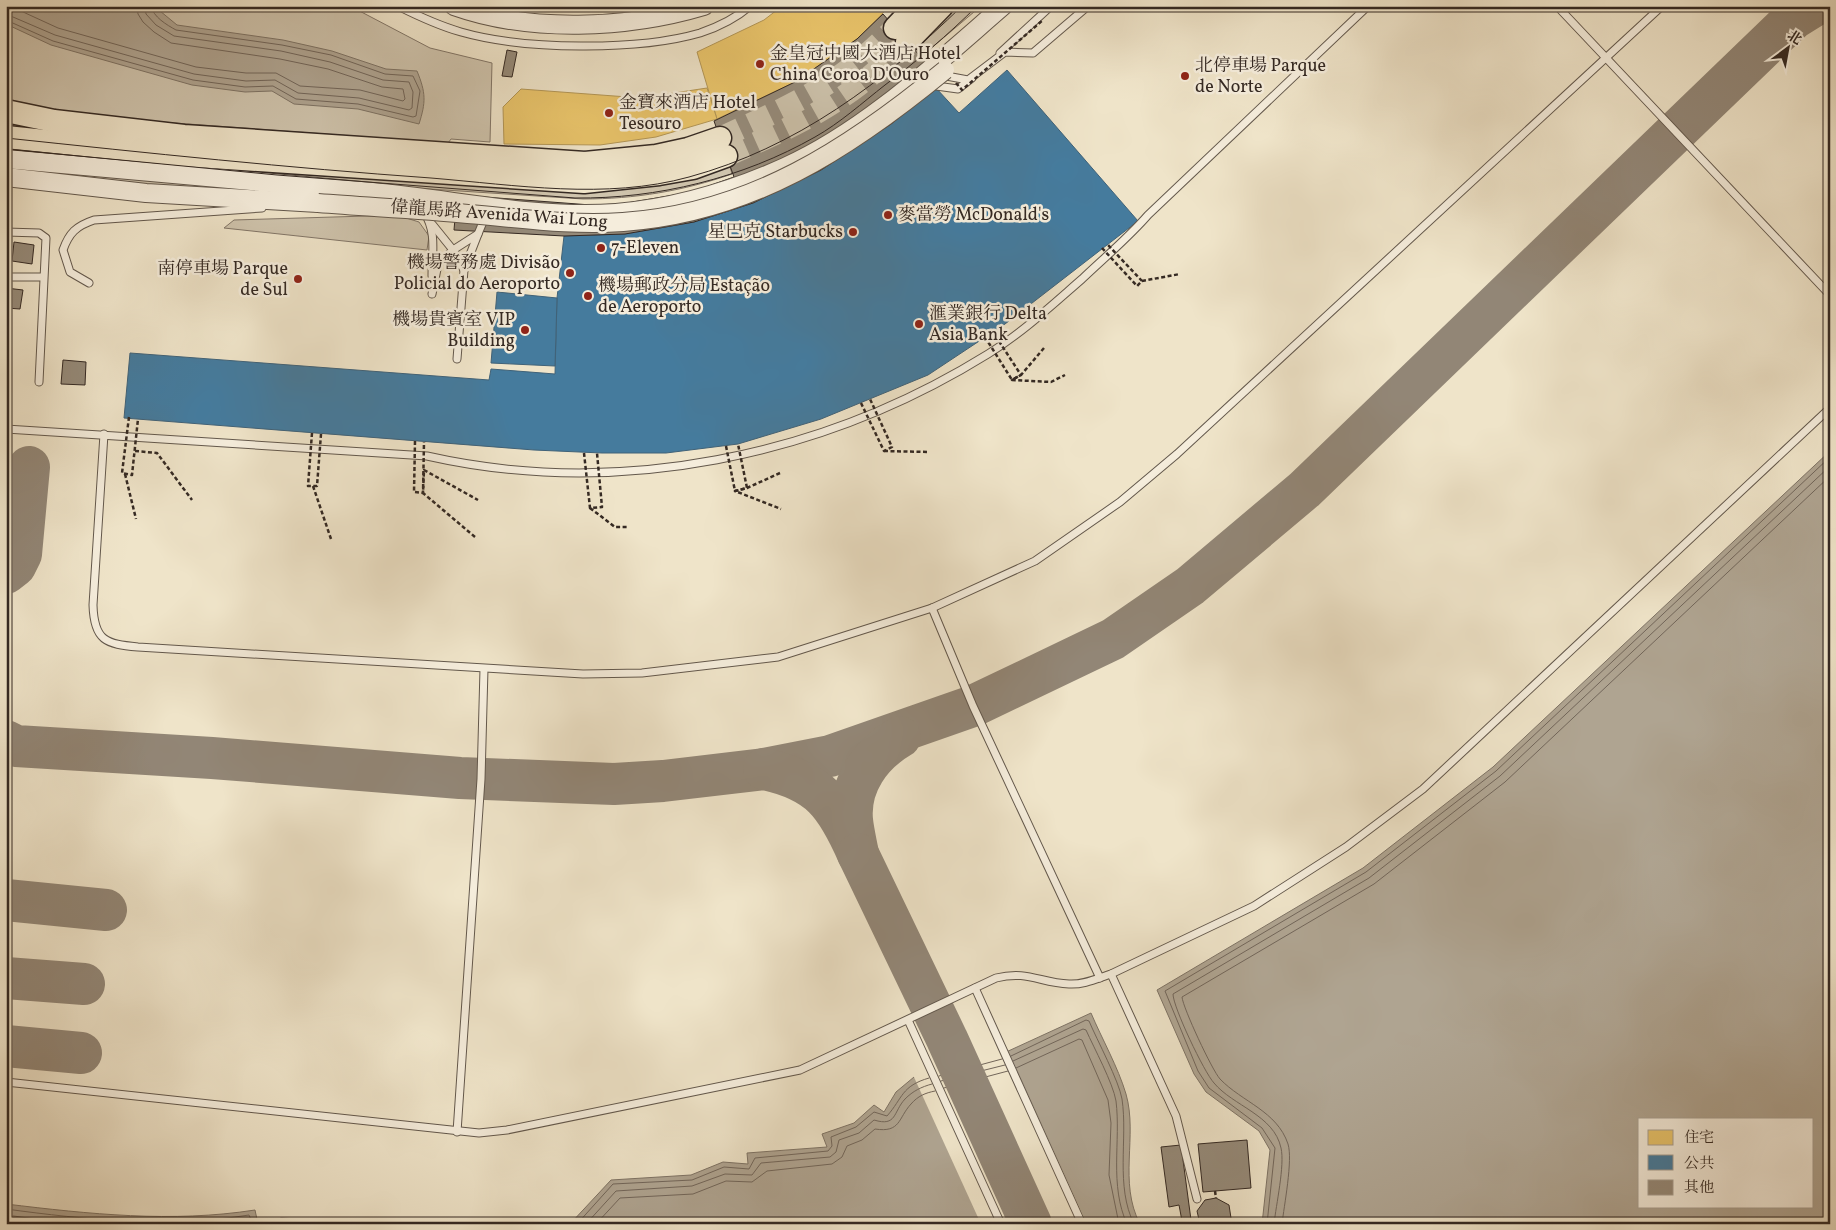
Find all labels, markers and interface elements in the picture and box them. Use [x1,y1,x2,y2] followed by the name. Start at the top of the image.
[1764,22,1814,72] north arrow
[1783,26,1805,50] text: 北
[770,42,961,88] place label: 金皇冠中國大酒店 Hotel China Coroa D'Ouro
[1195,54,1326,100] place label: 北停車場 Parque de Norte
[754,58,766,70] marker: 金皇冠中國大酒店 Hotel China Coroa D'Ouro
[1179,70,1191,82] marker: 北停車場 Parque de Norte
[619,91,756,137] place label: 金寶來酒店 Hotel Tesouro
[603,107,615,119] marker: 金寶來酒店 Hotel Tesouro
[390,195,608,235] street label: 偉龍馬路 Avenida Wai Long
[898,203,1049,228] place label: 麥當勞 McDonald's
[882,209,894,221] marker: 麥當勞 McDonald's
[708,220,843,245] place label: 星巴克 Starbucks
[847,226,859,238] marker: 星巴克 Starbucks
[611,236,679,261] place label: 7-Eleven
[595,242,607,254] marker: 7-Eleven
[394,251,560,297] place label: 機場警務處 Divisão Policial do Aeroporto
[157,257,288,303] place label: 南停車場 Parque de Sul
[564,267,576,279] marker: 機場警務處 Divisão Policial do Aeroporto
[292,273,304,285] marker: 南停車場 Parque de Sul
[598,274,770,320] place label: 機場郵政分局 Estação de Aeroporto
[582,290,594,302] marker: 機場郵政分局 Estação de Aeroporto
[929,302,1047,348] place label: 滙業銀行 Delta Asia Bank
[392,308,515,354] place label: 機場貴賓室 VIP Building
[913,318,925,330] marker: 滙業銀行 Delta Asia Bank
[519,324,531,336] marker: 機場貴賓室 VIP Building
[1638,1118,1814,1208] legend
[1684,1128,1714,1149] text: 住宅
[1684,1154,1714,1175] text: 公共
[1684,1178,1714,1199] text: 其他

